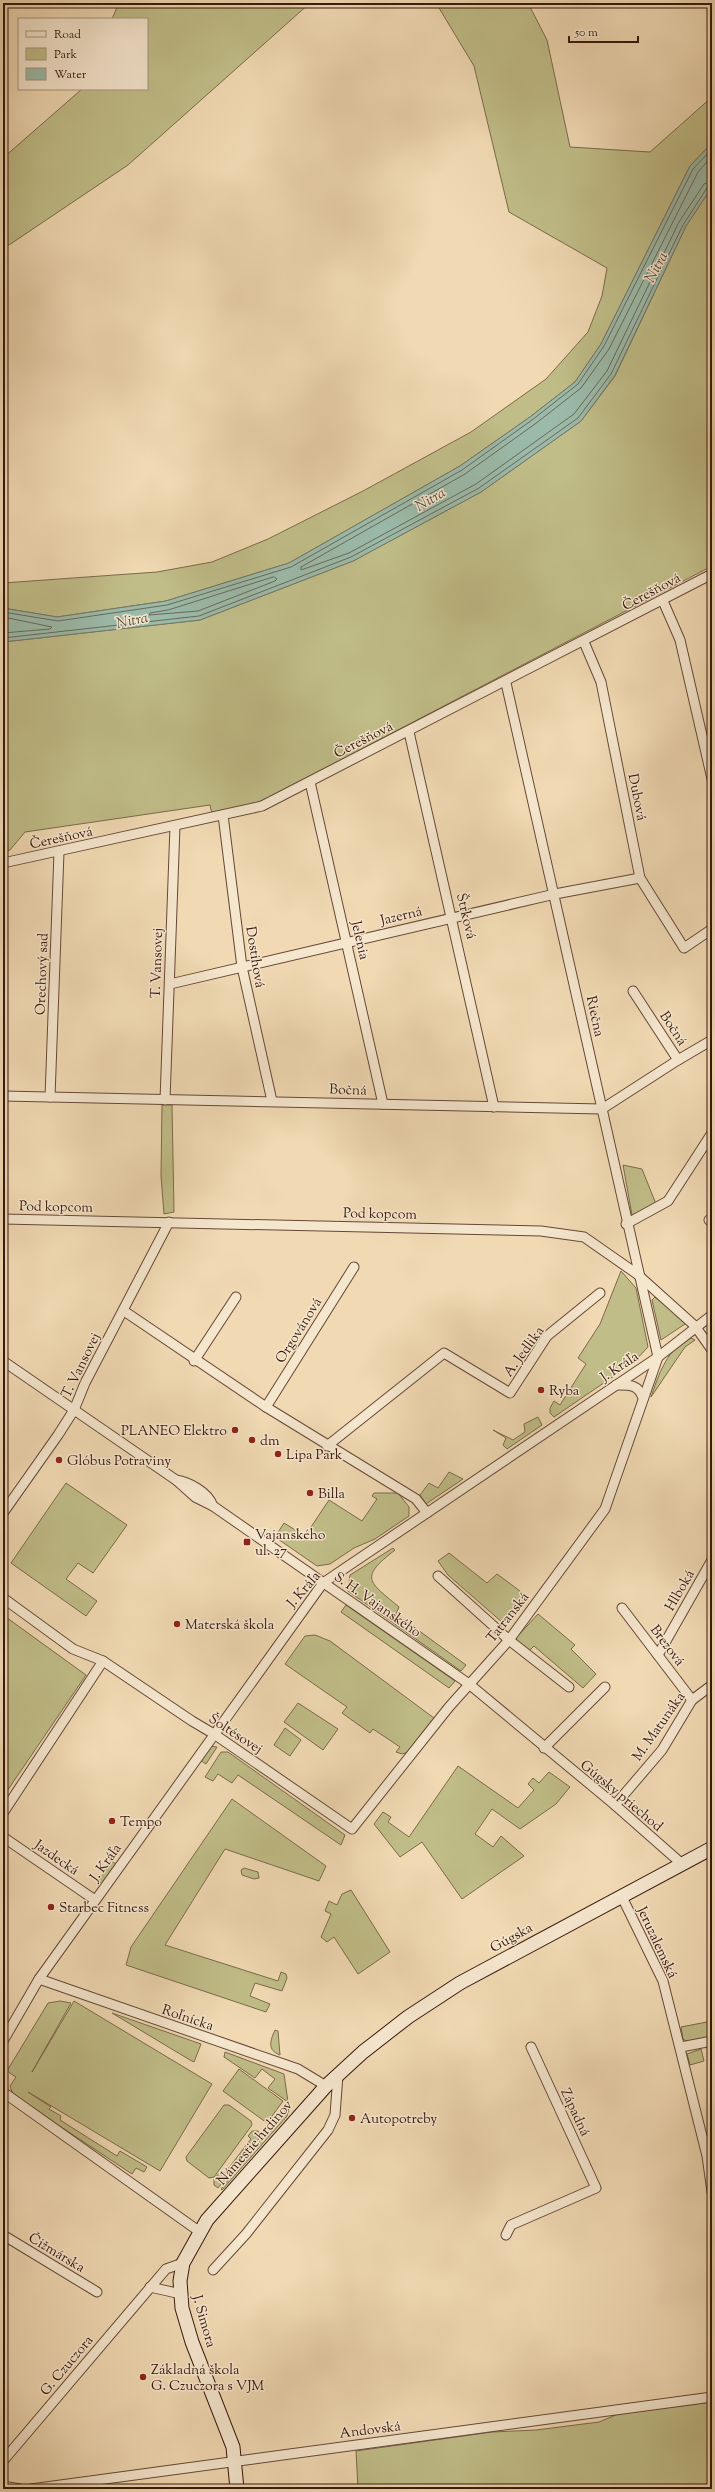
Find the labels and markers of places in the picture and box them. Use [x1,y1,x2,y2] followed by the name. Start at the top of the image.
[549,1382,580,1402] place label: Ryba
[536,1385,546,1395] marker: Ryba
[121,1422,227,1442] place label: PLANEO Elektro
[230,1425,240,1435] marker: PLANEO Elektro
[260,1432,280,1452] place label: dm
[247,1435,257,1445] marker: dm
[286,1446,343,1466] place label: Lipa Park
[273,1449,283,1459] marker: Lipa Park
[67,1452,171,1472] place label: Glóbus Potraviny
[54,1455,64,1465] marker: Glóbus Potraviny
[318,1485,346,1505] place label: Billa
[305,1488,315,1498] marker: Billa
[255,1526,326,1562] place label: Vajanského ul. 27
[242,1537,252,1547] marker: Vajanského ul. 27
[185,1616,275,1636] place label: Materská škola
[172,1619,182,1629] marker: Materská škola
[120,1813,162,1833] place label: Tempo
[107,1816,117,1826] marker: Tempo
[59,1899,149,1919] place label: Starbec Fitness
[46,1902,56,1912] marker: Starbec Fitness
[360,2110,437,2130] place label: Autopotreby
[347,2113,357,2123] marker: Autopotreby
[151,2361,264,2397] place label: Základná škola G. Czuczora s VJM
[138,2372,148,2382] marker: Základná škola G. Czuczora s VJM

